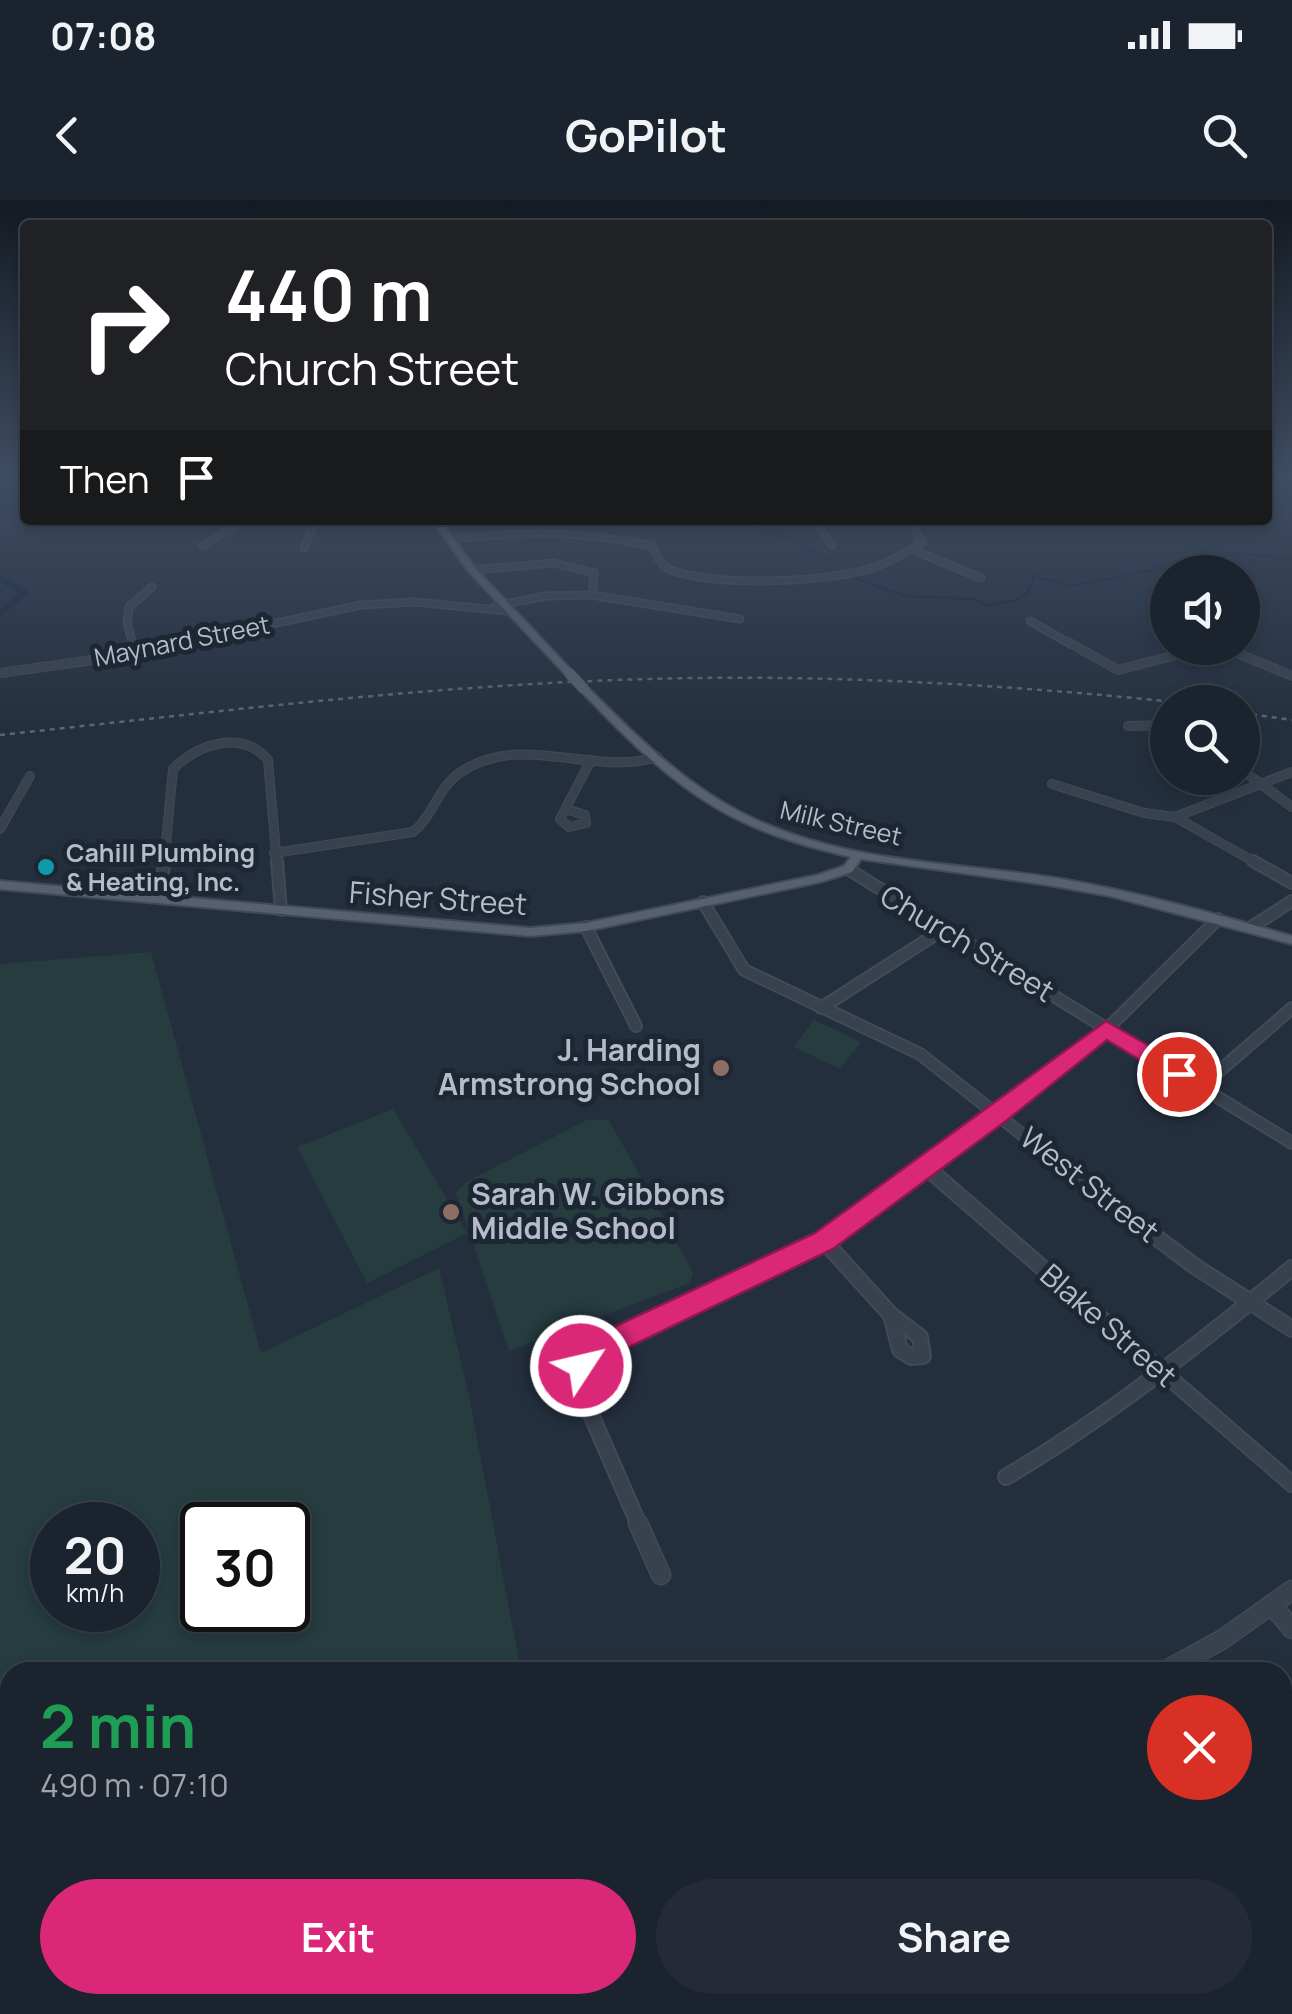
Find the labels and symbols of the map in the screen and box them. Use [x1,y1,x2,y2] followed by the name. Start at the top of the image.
[91,606,273,675] street label: Maynard Street
[777,792,905,853] street label: Milk Street
[66,835,255,899] place label: Cahill Plumbing & Heating, Inc.
[35,856,57,878] marker: Cahill Plumbing & Heating, Inc.
[348,871,528,924] street label: Fisher Street
[873,875,1062,1011] street label: Church Street
[438,1029,701,1104] place label: J. Harding Armstrong School
[1137,1032,1222,1117] pin
[710,1057,732,1079] marker: J. Harding Armstrong School
[1012,1117,1168,1251] street label: West Street
[471,1173,725,1248] place label: Sarah W. Gibbons Middle School
[440,1201,462,1223] marker: Sarah W. Gibbons Middle School
[1032,1254,1186,1396] street label: Blake Street
[529,1314,633,1418] position arrow
[180,1502,310,1632] speed limit sign: 30

